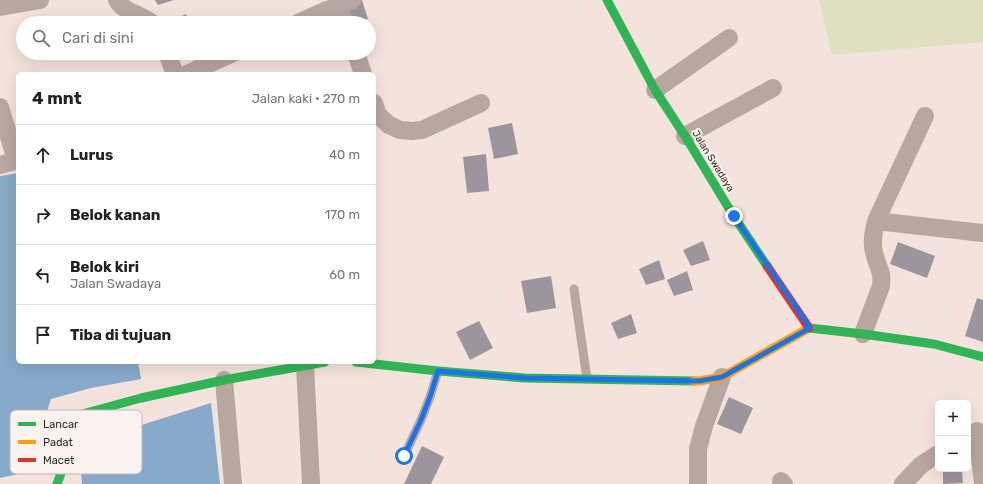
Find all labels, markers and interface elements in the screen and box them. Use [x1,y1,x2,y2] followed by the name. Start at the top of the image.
[16,16,376,60] search box
[30,27,52,49] icon: search
[62,29,134,47] text: Cari di sini
[32,88,82,108] text: 4 mnt
[252,91,360,106] text: Jalan kaki · 270 m
[689,128,737,194] street label: Jalan Swadaya
[32,144,54,166] icon: ahead
[70,146,113,164] text: Lurus
[329,147,360,162] text: 40 m
[32,204,54,226] icon: right
[70,206,160,224] text: Belok kanan
[325,207,360,222] text: 170 m
[725,207,743,225] route end
[70,258,139,276] text: Belok kiri
[32,264,54,286] icon: left
[329,267,360,282] text: 60 m
[70,276,161,291] text: Jalan Swadaya
[32,324,54,346] icon: arrive
[70,326,171,344] text: Tiba di tujuan
[935,400,971,472] map controls
[935,400,971,436] button: +
[10,410,142,474] legend
[43,418,79,431] text: Lancar
[43,436,74,449] text: Padat
[935,436,971,472] button: −
[395,447,413,465] route start
[43,454,75,467] text: Macet

